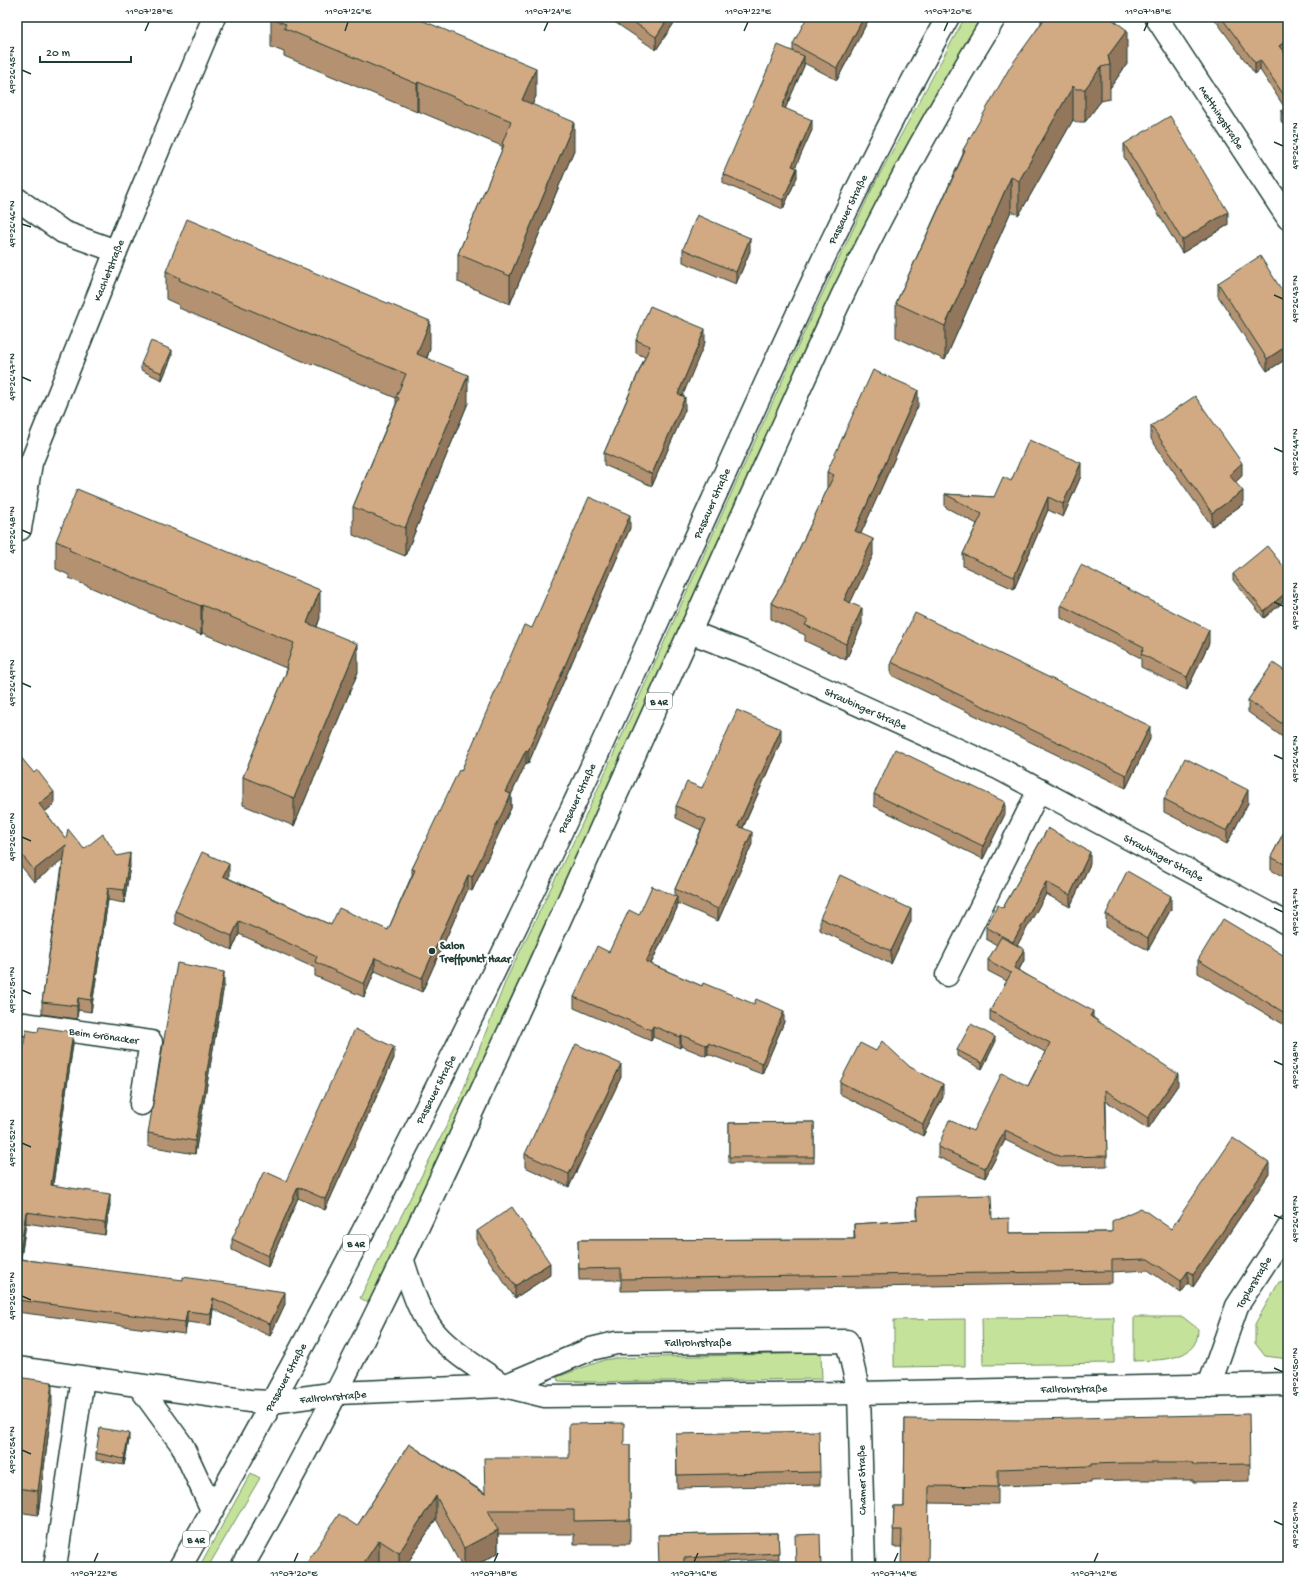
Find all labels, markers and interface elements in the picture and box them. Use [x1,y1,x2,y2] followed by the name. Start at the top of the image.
[125,6,173,18] text: 11°07'28"E
[324,6,372,18] text: 11°07'26"E
[524,6,572,18] text: 11°07'24"E
[724,6,772,18] text: 11°07'22"E
[924,6,972,18] text: 11°07'20"E
[1124,6,1172,18] text: 11°07'18"E
[40,38,131,64] scale bar
[7,46,19,94] text: 49°26'45"N
[46,47,71,61] text: 20 m
[1195,84,1245,152] street label: Metthingstraße
[1290,122,1302,170] text: 49°26'42"N
[826,173,871,247] street label: Passauer Straße
[7,200,19,248] text: 49°26'46"N
[92,238,128,303] street label: Kachletstraße
[1290,275,1302,323] text: 49°26'43"N
[7,353,19,401] text: 49°26'47"N
[1290,428,1302,475] text: 49°26'44"N
[692,467,734,542] street label: Passauer Straße
[7,506,19,554] text: 49°26'48"N
[1290,582,1302,630] text: 49°26'45"N
[7,659,19,707] text: 49°26'49"N
[822,686,908,733] street label: Straubinger Straße
[646,693,672,709] road number: B 4R
[1290,735,1302,783] text: 49°26'46"N
[556,762,599,837] street label: Passauer Straße
[7,812,19,861] text: 49°26'50"N
[1121,833,1205,885] street label: Straubinger Straße
[1290,888,1302,936] text: 49°26'47"N
[439,941,512,966] place label: Salon Treffpunkt Haar
[427,946,437,956] marker: Salon Treffpunkt Haar
[7,966,19,1013] text: 49°26'51"N
[67,1026,140,1048] street label: Beim Grönacker
[1290,1041,1302,1089] text: 49°26'48"N
[414,1053,459,1127] street label: Passauer Straße
[7,1119,19,1167] text: 49°26'52"N
[1290,1195,1302,1243] text: 49°26'49"N
[343,1235,369,1251] road number: B 4R
[1234,1255,1275,1312] street label: Toplerstraße
[7,1272,19,1320] text: 49°26'53"N
[664,1338,732,1350] street label: Fallrohrstraße
[263,1341,310,1415] street label: Passauer Straße
[1290,1347,1302,1396] text: 49°26'50"N
[1039,1383,1108,1397] street label: Fallrohrstraße
[298,1389,367,1407] street label: Fallrohrstraße
[7,1426,19,1474] text: 49°26'54"N
[856,1445,870,1515] street label: Chamer Straße
[1290,1501,1302,1548] text: 49°26'51"N
[183,1531,209,1547] road number: B 4R
[70,1568,118,1580] text: 11°07'22"E
[270,1568,318,1580] text: 11°07'20"E
[470,1568,518,1580] text: 11°07'18"E
[670,1568,718,1580] text: 11°07'16"E
[870,1568,917,1580] text: 11°07'14"E
[1070,1568,1117,1580] text: 11°07'12"E

